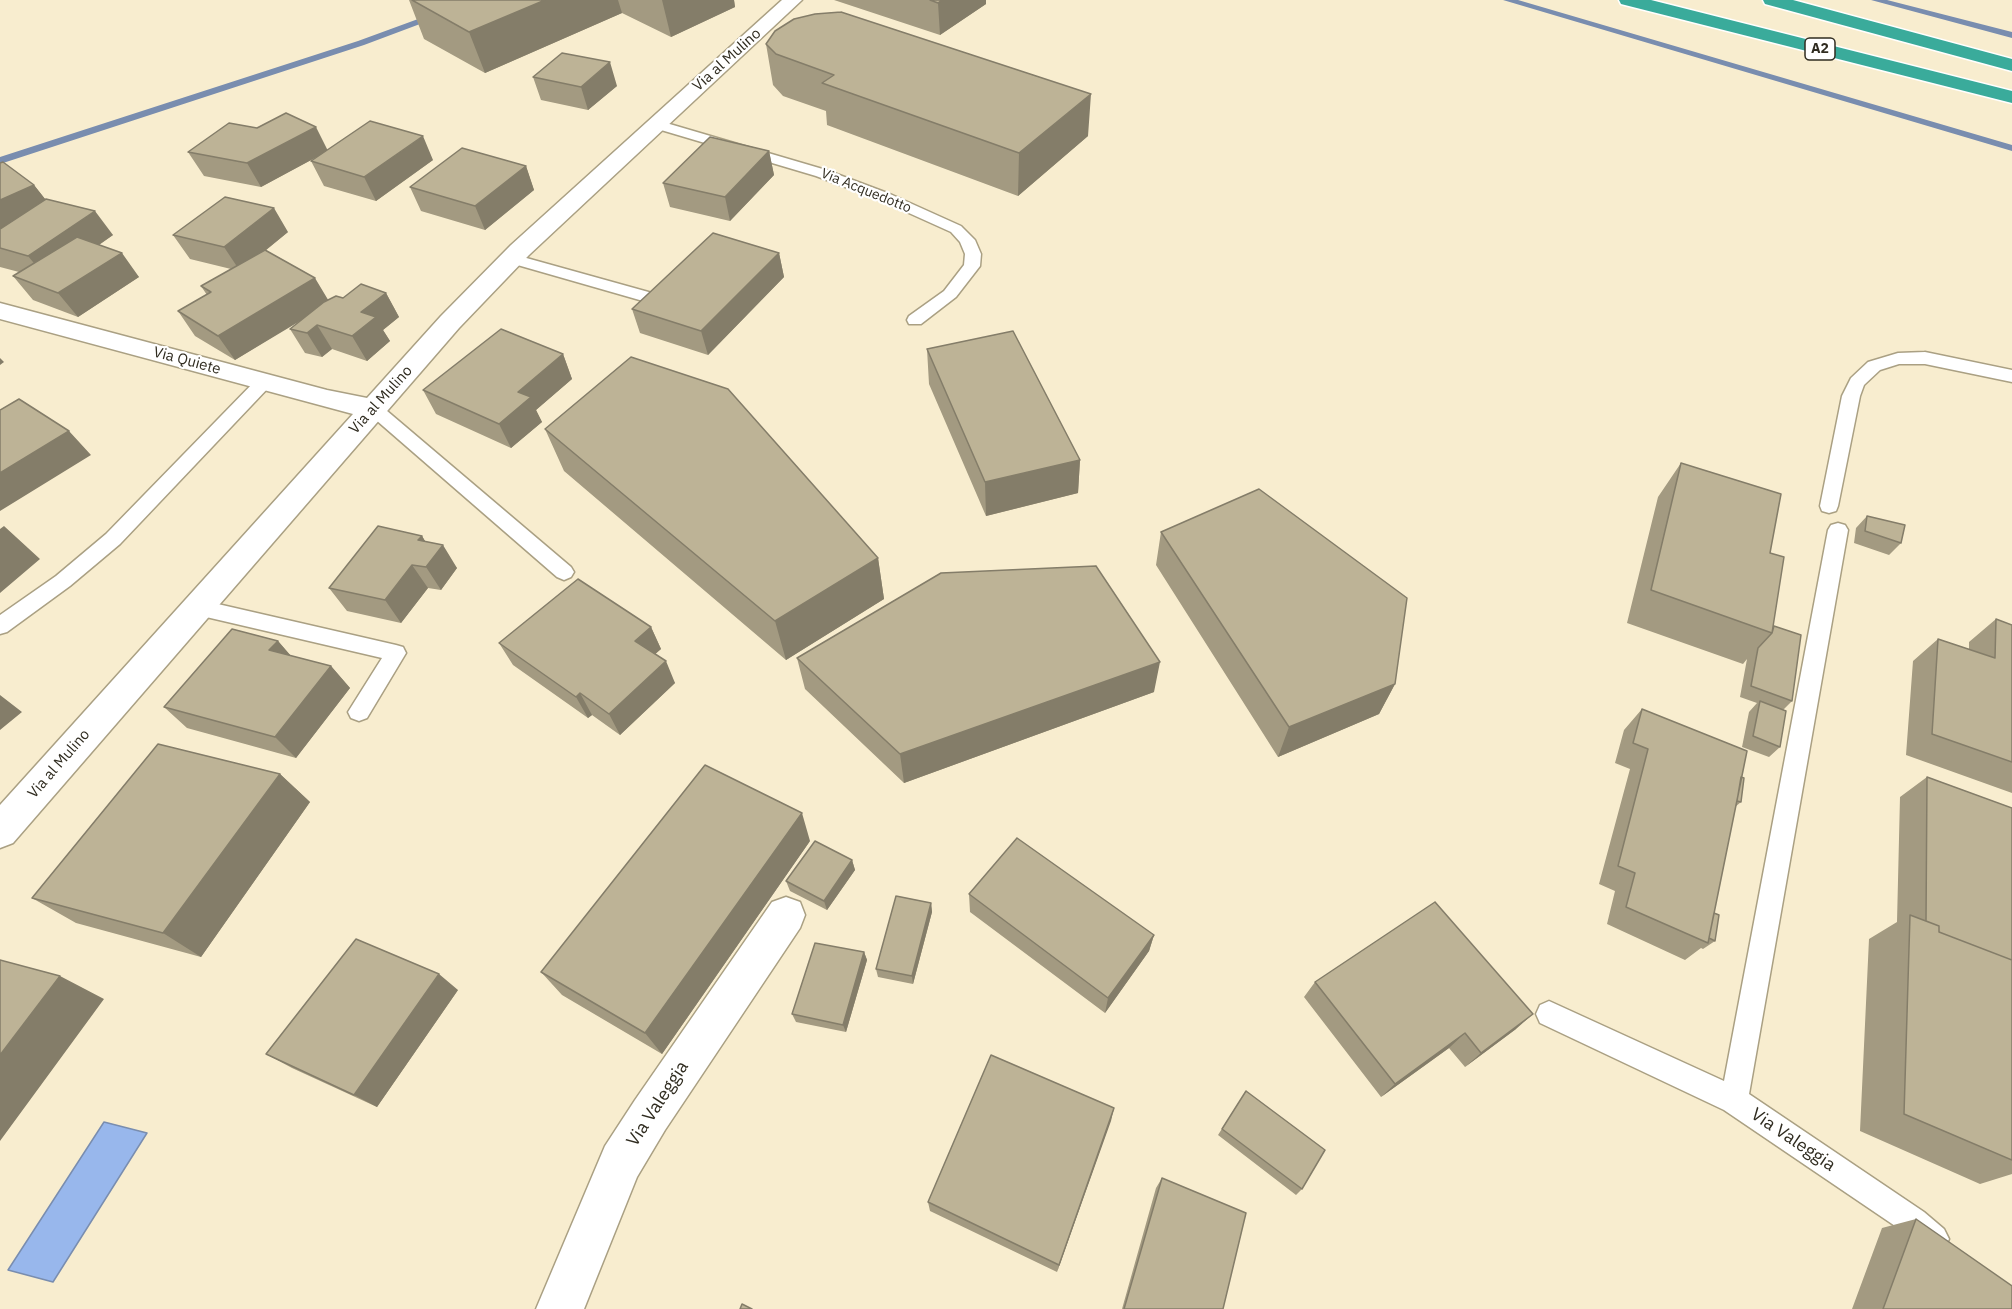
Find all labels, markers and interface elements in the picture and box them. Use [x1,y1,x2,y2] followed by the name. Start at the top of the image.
[689,25,765,95] street label: Via al Mulino
[1805,38,1835,60] road number: A2
[818,165,914,217] street label: Via Acquedotto
[151,343,223,379] street label: Via Quiete
[346,362,416,438] street label: Via al Mulino
[24,726,94,802] street label: Via al Mulino
[622,1057,694,1151] street label: Via Valeggia
[1747,1104,1839,1176] street label: Via Valeggia

